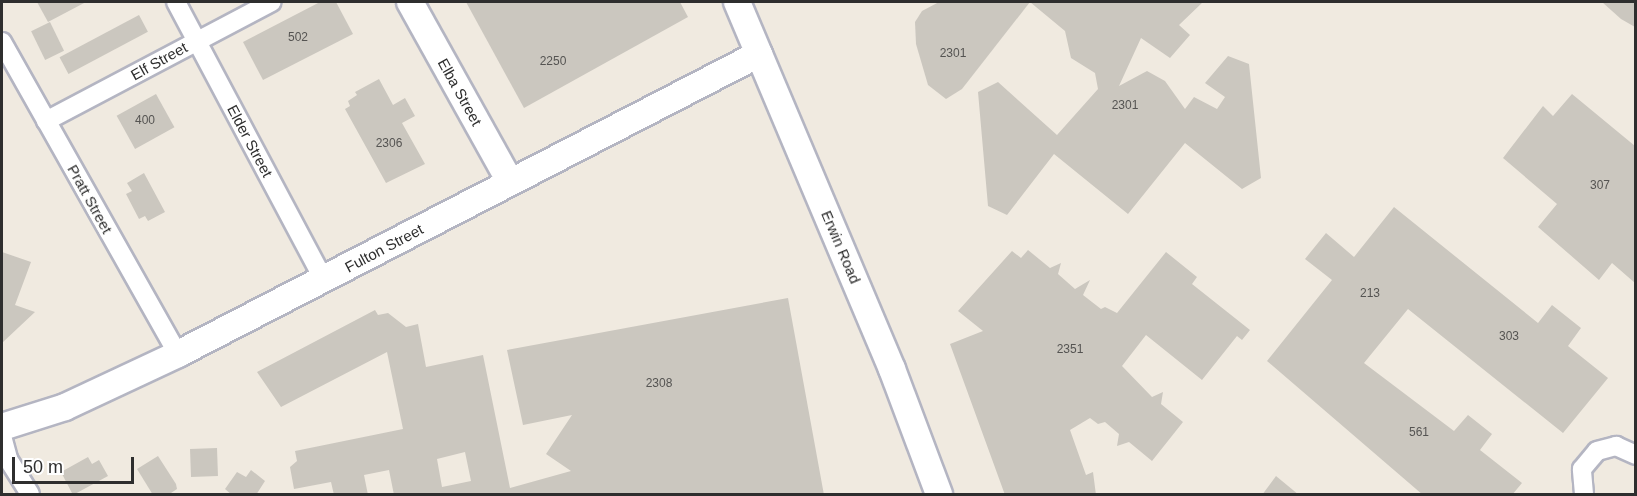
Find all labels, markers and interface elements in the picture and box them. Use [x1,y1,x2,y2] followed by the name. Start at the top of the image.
[288,31,308,45] house number: 502
[128,38,190,84] street label: Elf Street
[940,47,966,61] house number: 2301
[434,55,486,129] street label: Elba Street
[540,55,566,69] house number: 2250
[1112,99,1138,113] house number: 2301
[223,102,277,180] street label: Elder Street
[135,114,155,128] house number: 400
[376,137,402,151] house number: 2306
[64,161,116,237] street label: Pratt Street
[1590,179,1610,193] house number: 307
[818,208,864,286] street label: Erwin Road
[342,220,426,276] street label: Fulton Street
[1360,287,1380,301] house number: 213
[1499,330,1519,344] house number: 303
[1057,343,1083,357] house number: 2351
[646,377,672,391] house number: 2308
[1409,426,1429,440] house number: 561
[15,445,136,483] scale bar
[23,457,63,477] text: 50 m

